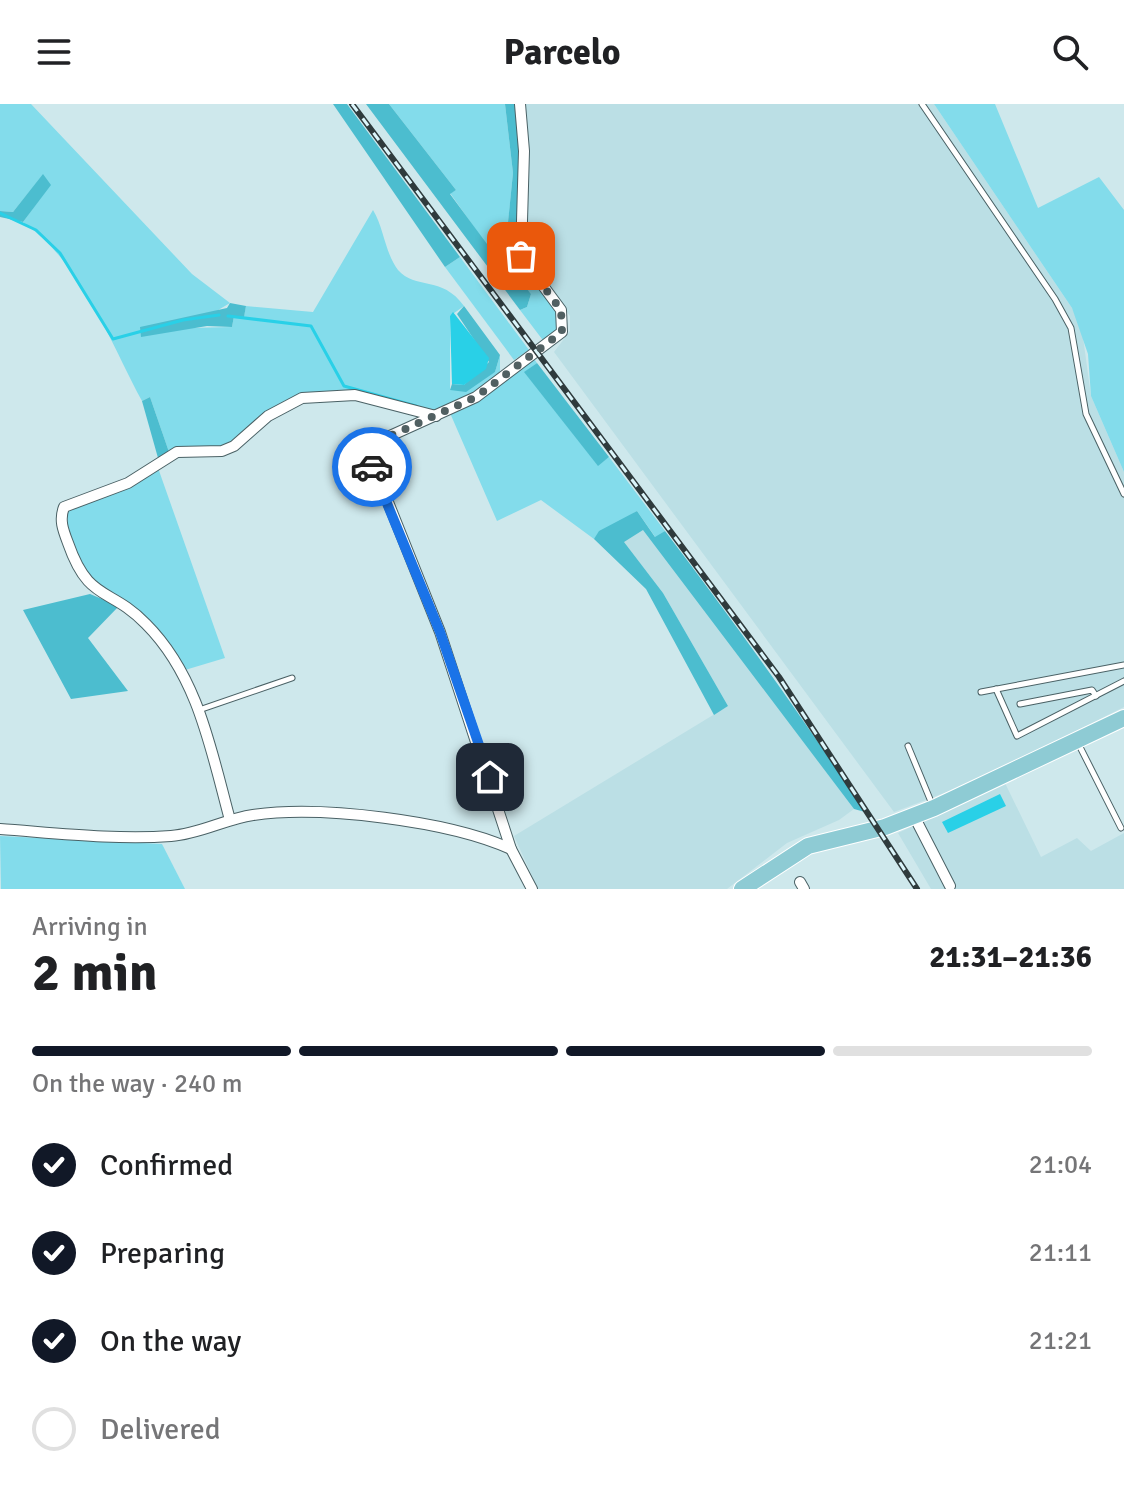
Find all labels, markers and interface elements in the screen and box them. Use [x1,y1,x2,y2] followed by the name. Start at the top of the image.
[32,30,76,74] icon: menu
[503,30,621,75] text: Parcelo
[1048,30,1092,74] icon: search
[487,222,555,290] pin
[499,234,543,278] icon: bag
[332,427,412,507] courier
[350,445,394,489] icon: car
[456,743,524,811] pin
[468,755,512,799] icon: home
[32,911,148,943] text: Arriving in
[929,939,1092,976] text: 21:31–21:36
[32,941,158,1005] text: 2 min
[32,1068,242,1100] text: On the way · 240 m
[32,1143,76,1187] icon: check
[100,1147,233,1184] text: Confirmed
[1029,1149,1092,1181] text: 21:04
[32,1231,76,1275] icon: check
[100,1235,225,1272] text: Preparing
[1029,1237,1092,1269] text: 21:11
[32,1319,76,1363] icon: check
[100,1323,241,1360] text: On the way
[1029,1325,1092,1357] text: 21:21
[100,1411,221,1448] text: Delivered

